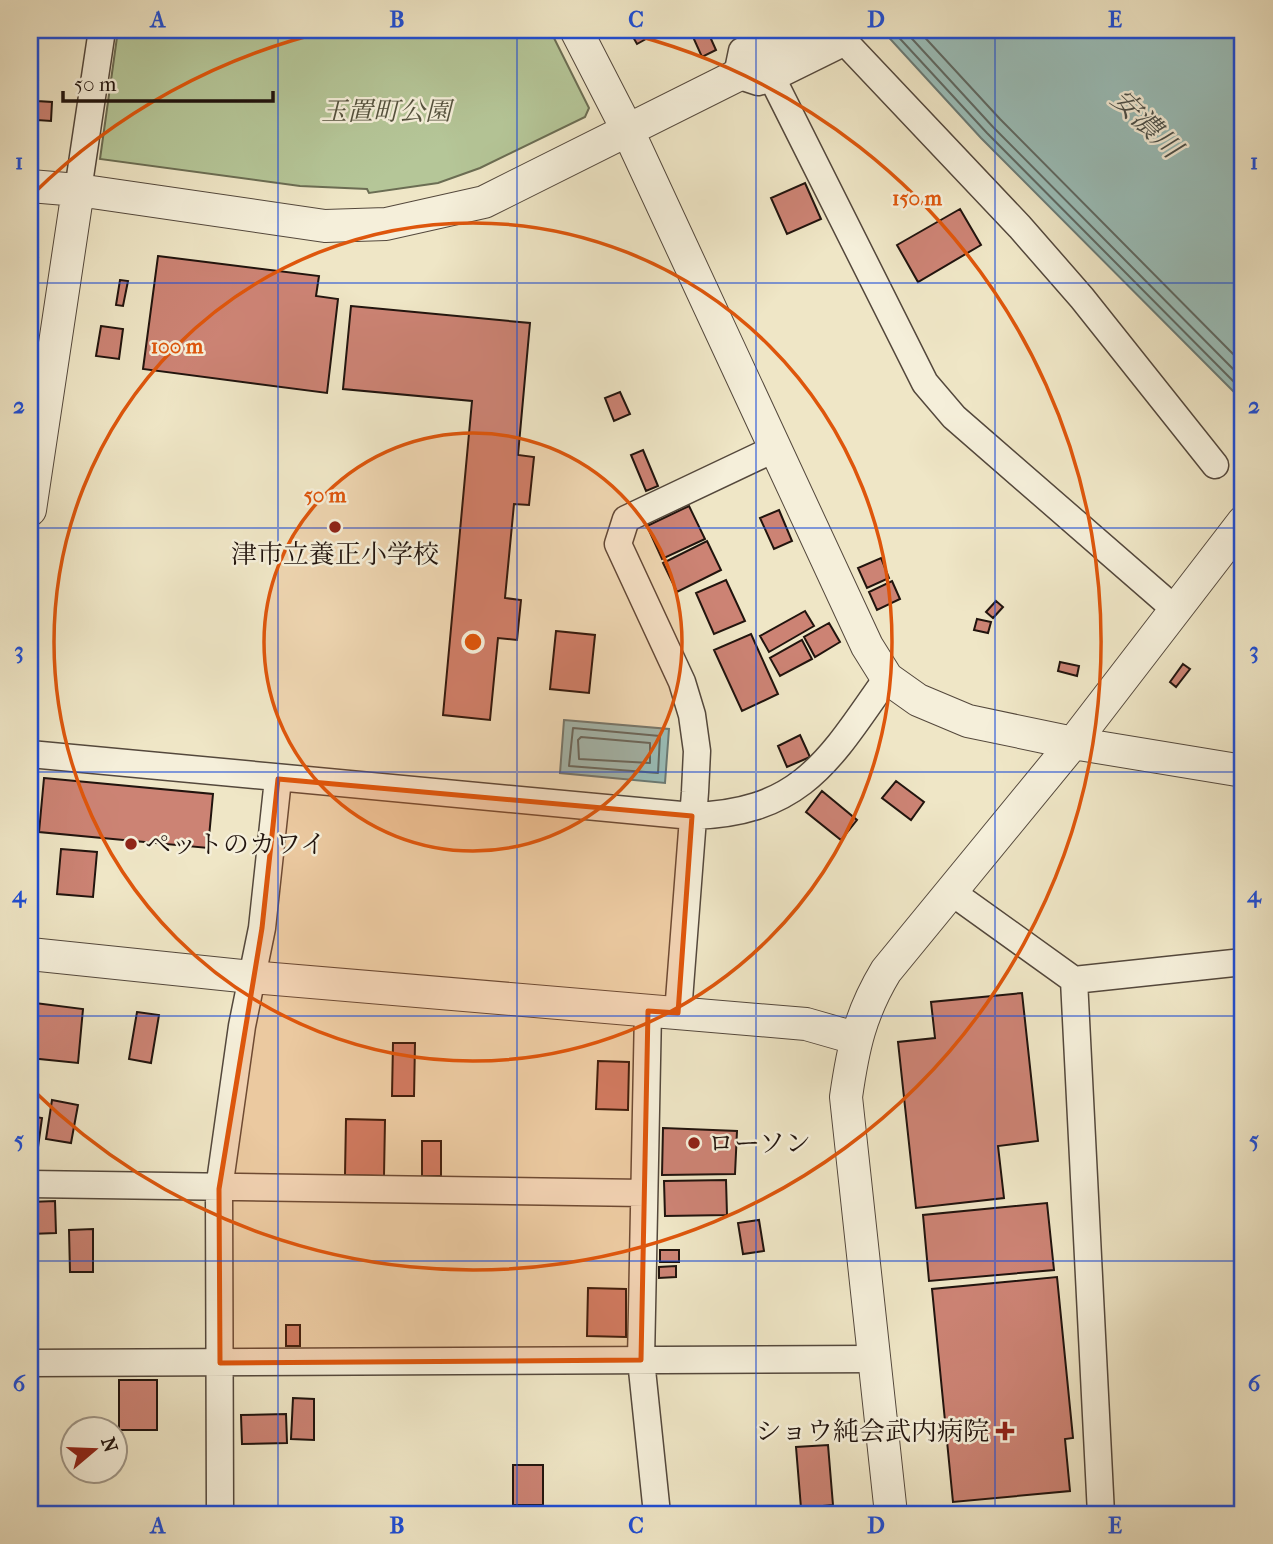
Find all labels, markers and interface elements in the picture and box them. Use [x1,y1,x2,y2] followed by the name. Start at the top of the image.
[149,6,167,33] text: A
[390,6,405,33] text: B
[628,6,644,33] text: C
[867,6,885,33] text: D
[1108,6,1122,33] text: E
[63,60,273,104] scale bar
[74,72,117,96] text: 50 m
[1105,82,1190,166] water label: 安濃川
[321,96,455,127] park label: 玉置町公園
[15,148,23,175] text: 1
[1250,148,1258,175] text: 1
[892,186,943,210] text: 150 m
[151,334,204,358] text: 100 m
[13,392,25,419] text: 2
[1248,392,1260,419] text: 2
[304,483,347,507] text: 50 m
[327,519,343,535] marker: 津市立養正小学校
[231,539,439,570] place label: 津市立養正小学校
[461,630,485,654] centre of rings
[14,637,24,664] text: 3
[1249,637,1259,664] text: 3
[145,829,326,860] place label: ペットのカワイ
[123,836,139,852] marker: ペットのカワイ
[11,881,27,908] text: 4
[1246,881,1262,908] text: 4
[14,1126,24,1153] text: 5
[1249,1126,1259,1153] text: 5
[708,1128,811,1159] place label: ローソン
[686,1135,702,1151] marker: ローソン
[13,1370,26,1397] text: 6
[1248,1370,1261,1397] text: 6
[60,1414,130,1484] north arrow
[756,1416,989,1447] place label: ショウ純会武内病院
[995,1421,1015,1441] marker: ショウ純会武内病院
[96,1434,122,1456] text: N
[149,1512,167,1539] text: A
[390,1512,405,1539] text: B
[628,1512,644,1539] text: C
[867,1512,885,1539] text: D
[1108,1512,1122,1539] text: E

